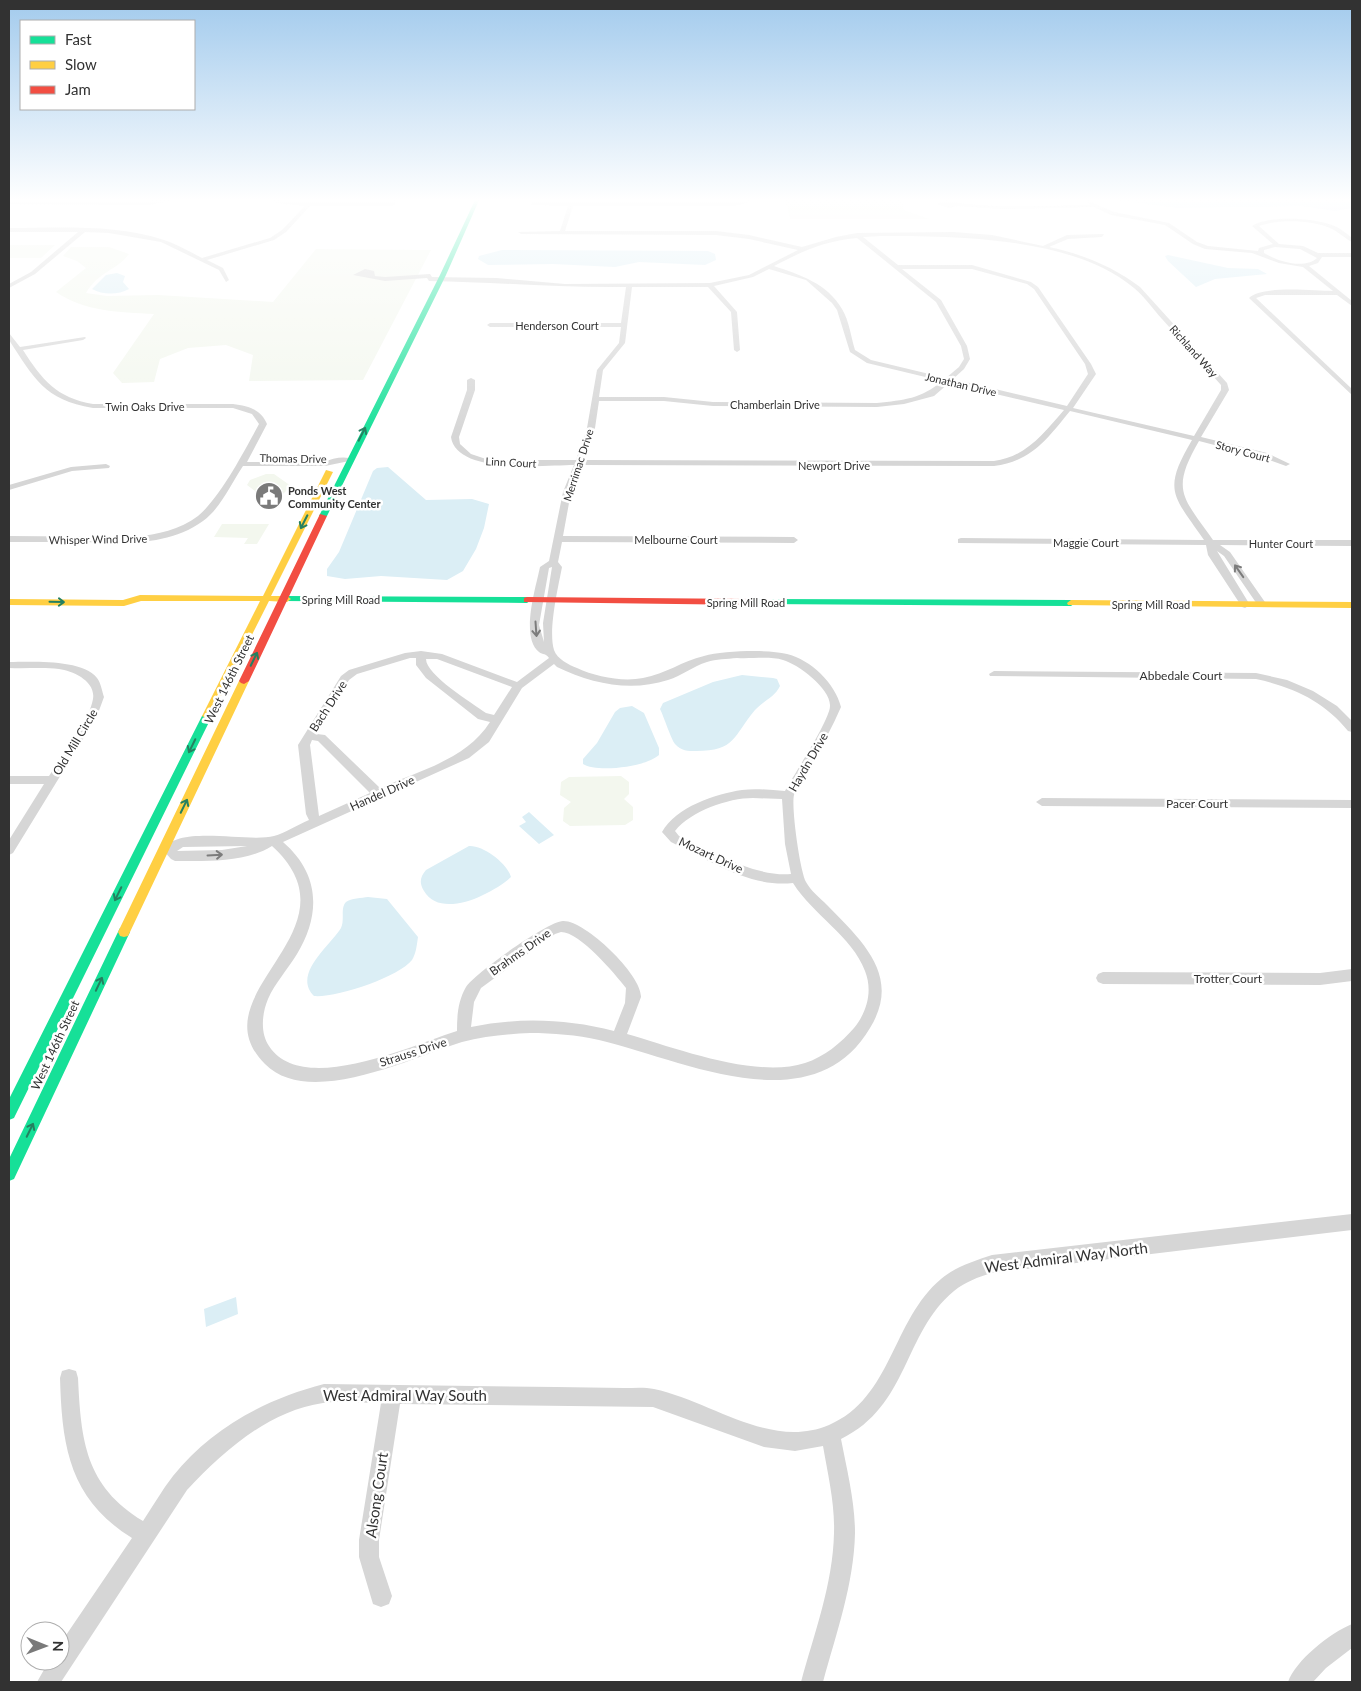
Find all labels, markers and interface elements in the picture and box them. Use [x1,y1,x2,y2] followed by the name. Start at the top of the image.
[20,20,195,110] legend
[65,30,92,48] text: Fast
[65,55,97,73] text: Slow
[65,80,91,98] text: Jam
[515,319,599,332] street label: Henderson Court
[1167,322,1221,380] street label: Richland Way
[924,369,998,399] street label: Jonathan Drive
[730,398,820,411] street label: Chamberlain Drive
[105,400,185,413] street label: Twin Oaks Drive
[358,427,367,442] one-way arrow
[560,427,596,503] street label: Merrimac Drive
[1214,438,1272,464] street label: Story Court
[259,451,327,465] street label: Thomas Drive
[485,454,537,470] street label: Linn Court
[798,459,870,472] street label: Newport Drive
[254,481,284,511] public building icon: Ponds West Community Center
[288,484,381,510] place label: Ponds West Community Center
[299,514,308,529] one-way arrow
[49,532,148,546] street label: Whisper Wind Drive
[634,533,718,546] street label: Melbourne Court
[1053,536,1119,549] street label: Maggie Court
[1249,537,1313,550] street label: Hunter Court
[1234,564,1244,578] one-way arrow
[302,593,380,606] street label: Spring Mill Road
[707,596,785,609] street label: Spring Mill Road
[49,597,65,607] one-way arrow
[1112,598,1190,611] street label: Spring Mill Road
[531,621,540,637] one-way arrow
[201,631,257,726] street label: West 146th Street
[250,652,259,667] one-way arrow
[1140,668,1223,683] street label: Abbedale Court
[306,678,350,734] street label: Bach Drive
[49,706,101,778] street label: Old Mill Circle
[785,730,831,794] street label: Haydn Drive
[187,738,196,753] one-way arrow
[347,772,417,814] street label: Handel Drive
[1166,796,1229,811] street label: Pacer Court
[179,799,189,814] one-way arrow
[676,834,746,876] street label: Mozart Drive
[206,850,223,860] one-way arrow
[113,886,123,901] one-way arrow
[486,925,554,979] street label: Brahms Drive
[1194,971,1263,986] street label: Trotter Court
[95,977,105,992] one-way arrow
[28,997,83,1092] street label: West 146th Street
[378,1034,448,1070] street label: Strauss Drive
[25,1123,35,1138] one-way arrow
[983,1238,1149,1276] street label: West Admiral Way North
[323,1386,487,1404] street label: West Admiral Way South
[361,1450,391,1539] street label: Alsong Court
[20,1621,70,1671] north arrow
[50,1641,67,1652] text: N

